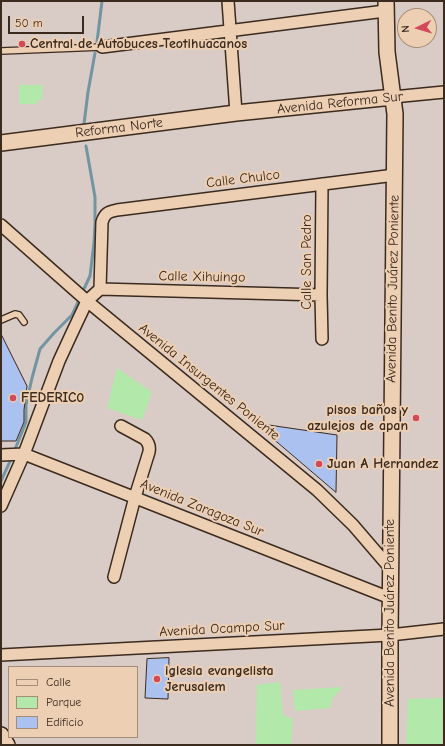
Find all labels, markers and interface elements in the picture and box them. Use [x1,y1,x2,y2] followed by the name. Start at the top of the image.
[10,8,86,34] scale bar
[397,8,437,48] north arrow
[15,16,43,30] text: 50 m
[399,25,412,33] text: N
[30,36,247,52] place label: Central de Autobuces Teotihuacanos
[17,39,27,49] marker: Central de Autobuces Teotihuacanos
[276,88,404,118] street label: Avenida Reforma Sur
[74,114,164,142] street label: Reforma Norte
[205,166,281,192] street label: Calle Chulco
[383,195,403,383] street label: Avenida Benito Juárez Poniente
[299,214,315,310] street label: Calle San Pedro
[158,268,246,286] street label: Calle Xihuingo
[135,320,283,444] street label: Avenida Insurgentes Poniente
[21,390,84,406] place label: FEDERIC0
[8,393,18,403] marker: FEDERIC0
[307,402,408,434] place label: pisos baños y azulejos de apan
[411,413,421,423] marker: pisos baños y azulejos de apan
[327,456,438,472] place label: Juan A Hernandez
[314,459,324,469] marker: Juan A Hernandez
[138,476,266,540] street label: Avenida Zaragoza Sur
[382,519,398,707] street label: Avenida Benito Juárez Poniente
[159,617,285,641] street label: Avenida Ocampo Sur
[165,663,274,696] place label: iglesia evangelista Jerusalem
[8,666,138,738] legend
[152,674,162,684] marker: iglesia evangelista Jerusalem
[46,675,71,689] text: Calle
[46,695,81,709] text: Parque
[46,715,83,729] text: Edificio

